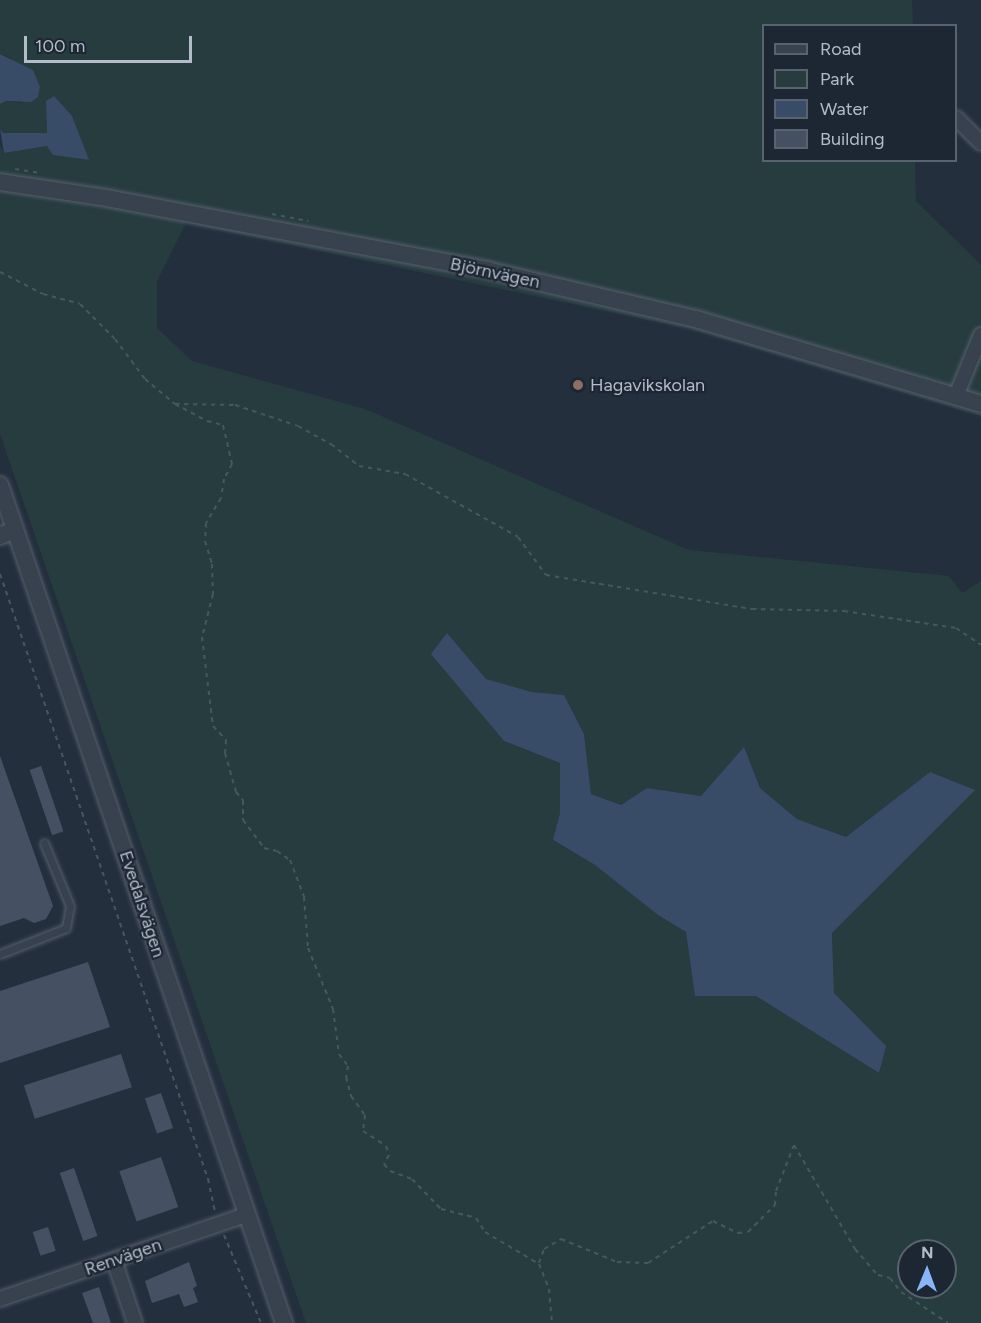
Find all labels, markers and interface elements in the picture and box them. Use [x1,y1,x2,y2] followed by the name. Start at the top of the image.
[27,24,195,62] scale bar
[762,24,957,162] legend
[35,35,85,57] text: 100 m
[820,38,861,60] text: Road
[820,68,854,90] text: Park
[820,98,868,120] text: Water
[820,128,885,150] text: Building
[448,253,542,293] street label: Björnvägen
[590,374,705,396] place label: Hagavikskolan
[571,378,585,392] marker: Hagavikskolan
[115,848,169,960] street label: Evedalsvägen
[82,1234,164,1280] street label: Renvägen
[897,1239,957,1299] north arrow
[921,1243,934,1262] text: N

